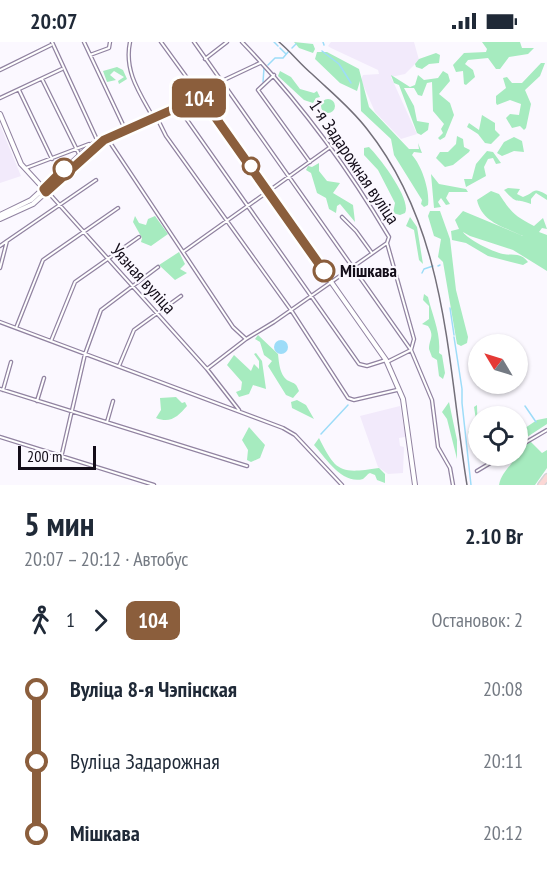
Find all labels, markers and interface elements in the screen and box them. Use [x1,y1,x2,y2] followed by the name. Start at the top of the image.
[30,7,78,35] text: 20:07
[164,78,234,118] line badge: 104
[184,85,214,112] text: 104
[304,95,405,228] street label: 1-я Задарожная вуліца
[242,157,260,175] unlabelled marker
[53,158,75,180] unlabelled marker
[106,239,181,318] street label: Уязная вуліца
[340,259,397,282] place label: Мішкава
[313,260,335,282] marker: Мішкава
[468,334,528,394] north arrow
[468,334,528,466] map controls
[468,406,528,466] button: locate
[18,443,96,471] scale bar
[27,446,62,466] text: 200 m
[24,502,94,545] text: 5 мин
[465,522,523,550] text: 2.10 Br
[24,546,188,572] text: 20:07 – 20:12 · Автобус
[24,604,57,637] icon: walk
[84,604,117,637] icon: forward
[66,607,75,633] text: 1
[138,607,168,634] text: 104
[432,607,523,633] text: Остановок: 2
[70,675,237,703] text: Вуліца 8-я Чэпінская
[483,676,523,702] text: 20:08
[70,747,220,775] text: Вуліца Задарожная
[483,748,523,774] text: 20:11
[70,819,140,847] text: Мішкава
[483,820,523,846] text: 20:12

